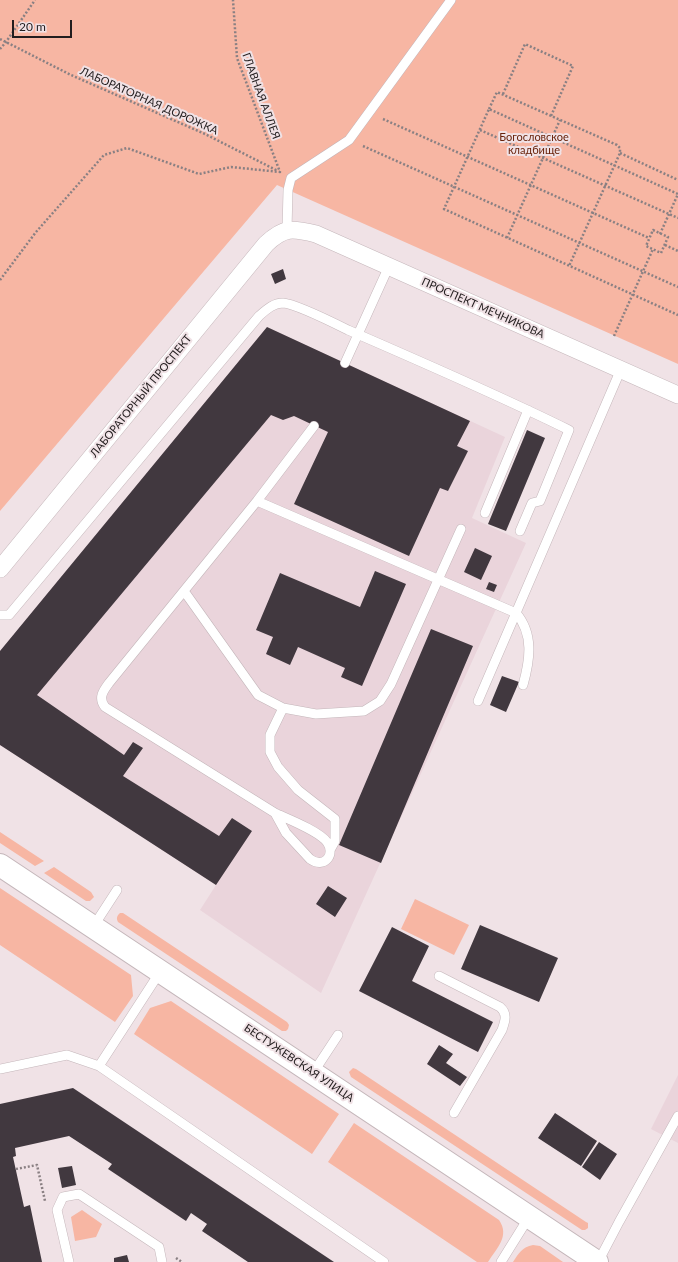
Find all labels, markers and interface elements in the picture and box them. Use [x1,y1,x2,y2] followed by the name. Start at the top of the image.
[14,12,74,38] scale bar
[19,19,46,34] text: 20 m
[239,51,283,141] street label: ГЛАВНАЯ АЛЛЕЯ
[78,65,220,137] street label: ЛАБОРАТОРНАЯ ДОРОЖКА
[499,130,569,156] park label: Богословское кладбище
[420,275,546,341] street label: ПРОСПЕКТ МЕЧНИКОВА
[87,332,195,460] street label: ЛАБОРАТОРНЫЙ ПРОСПЕКТ
[242,1021,356,1105] street label: БЕСТУЖЕВСКАЯ УЛИЦА

